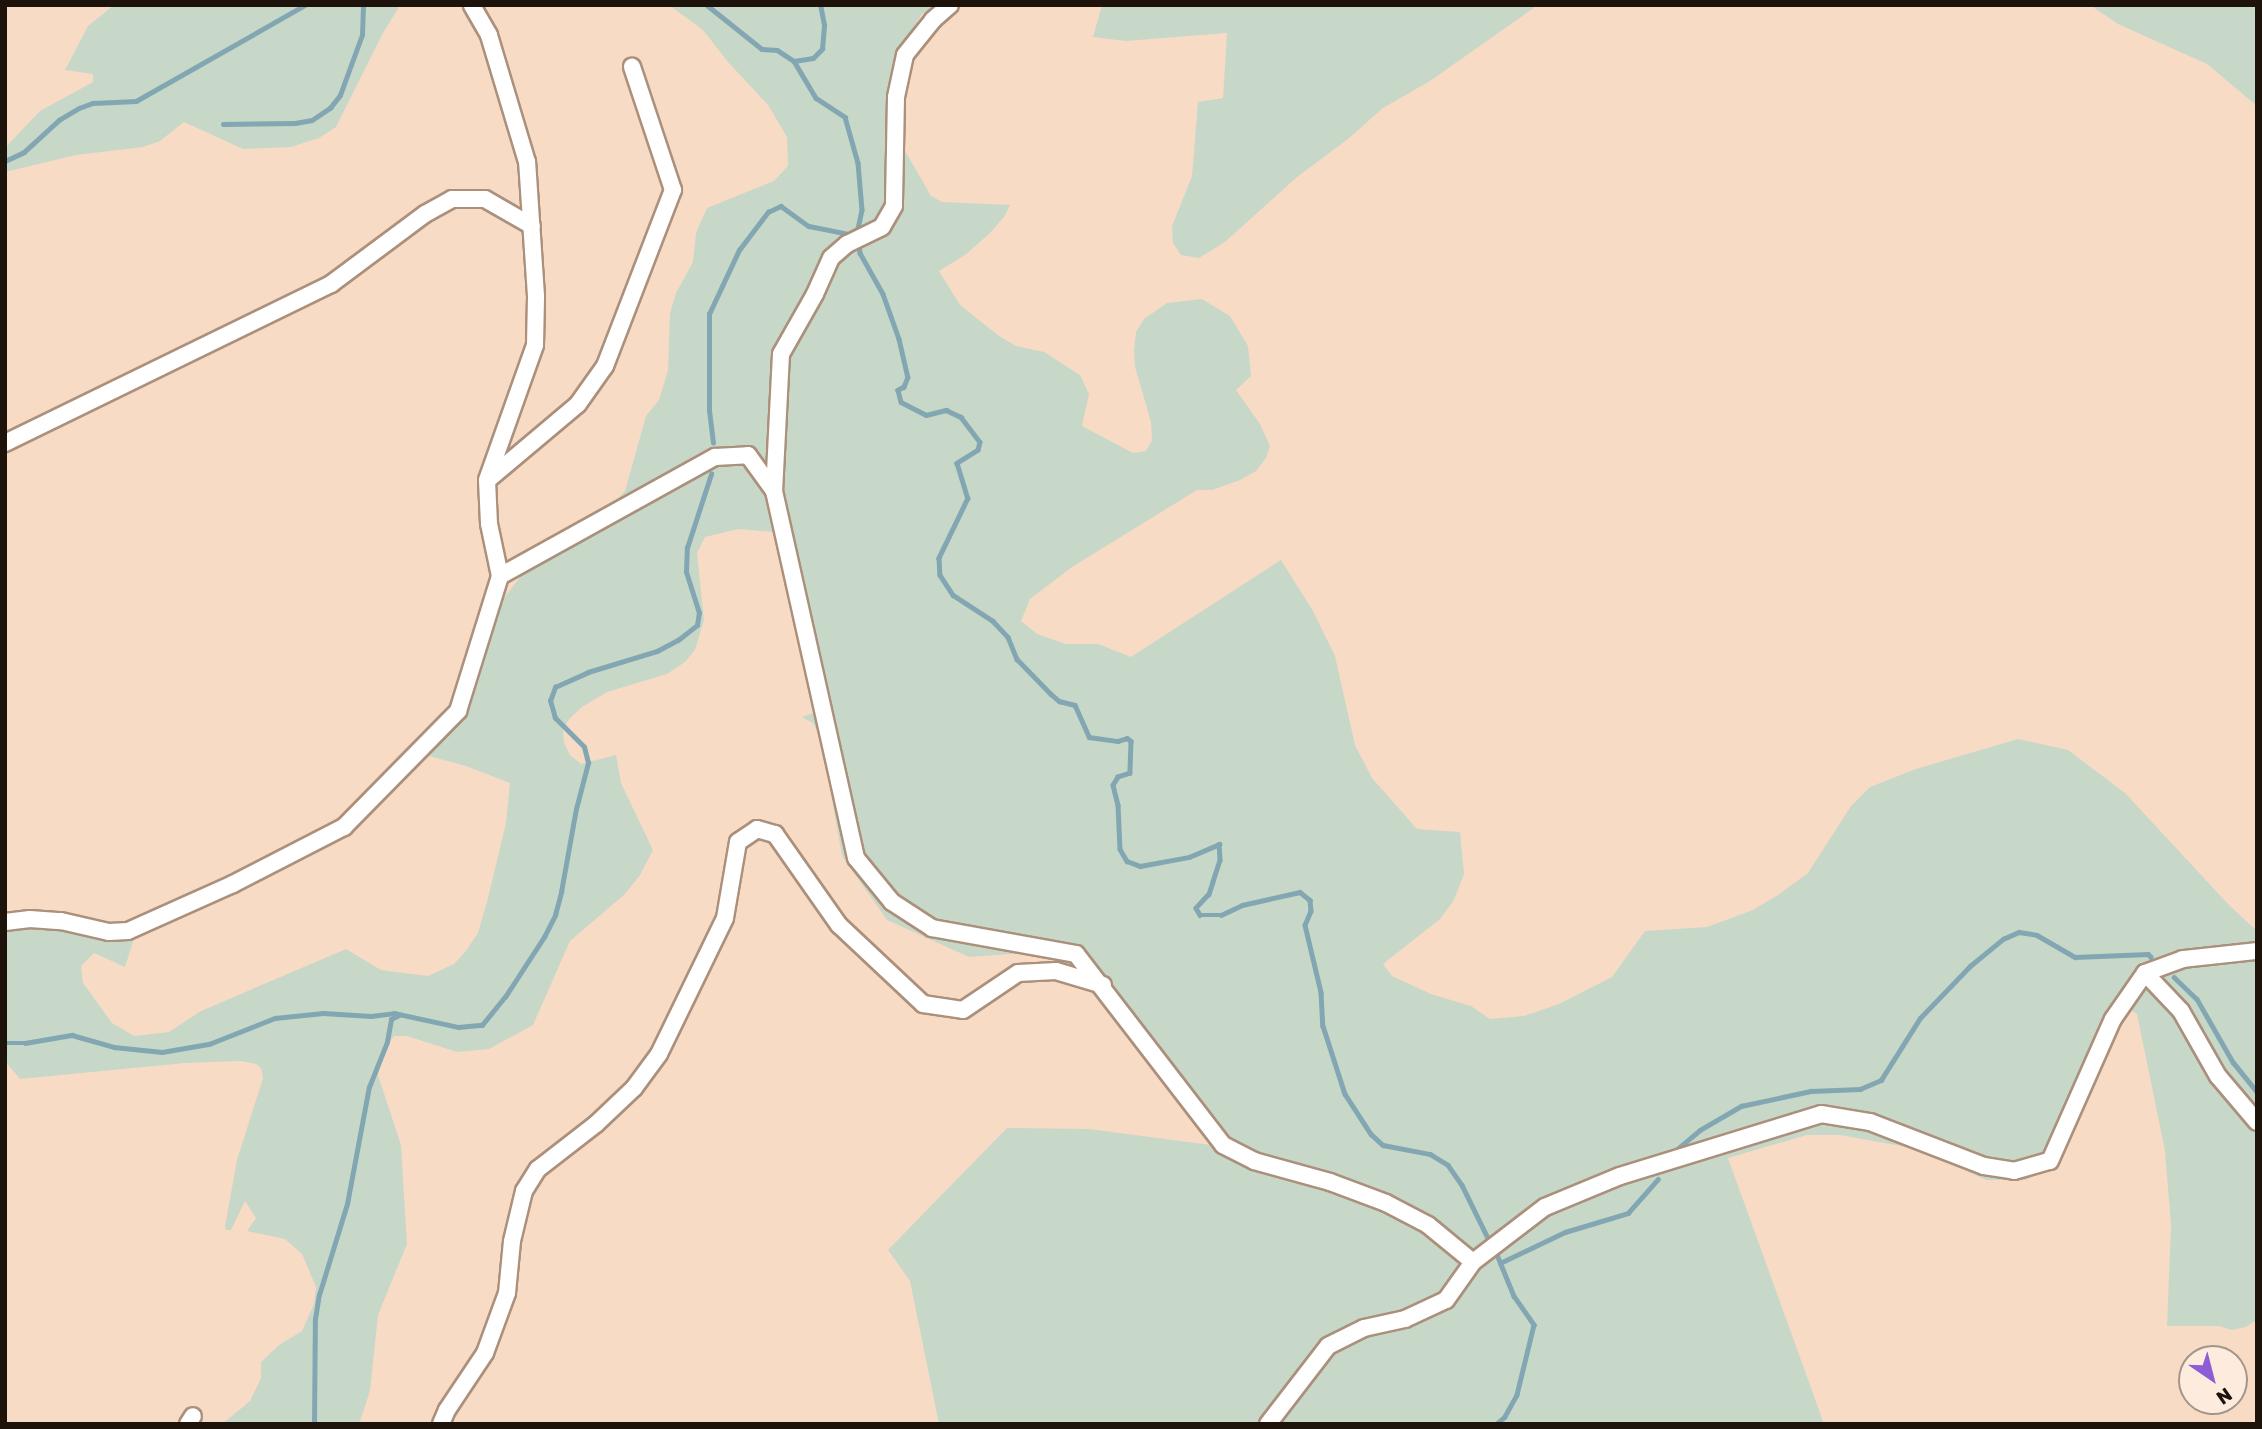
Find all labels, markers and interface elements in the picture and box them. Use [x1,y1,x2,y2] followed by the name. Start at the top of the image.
[2178,1345,2248,1415] north arrow
[2212,1383,2236,1409] text: N

